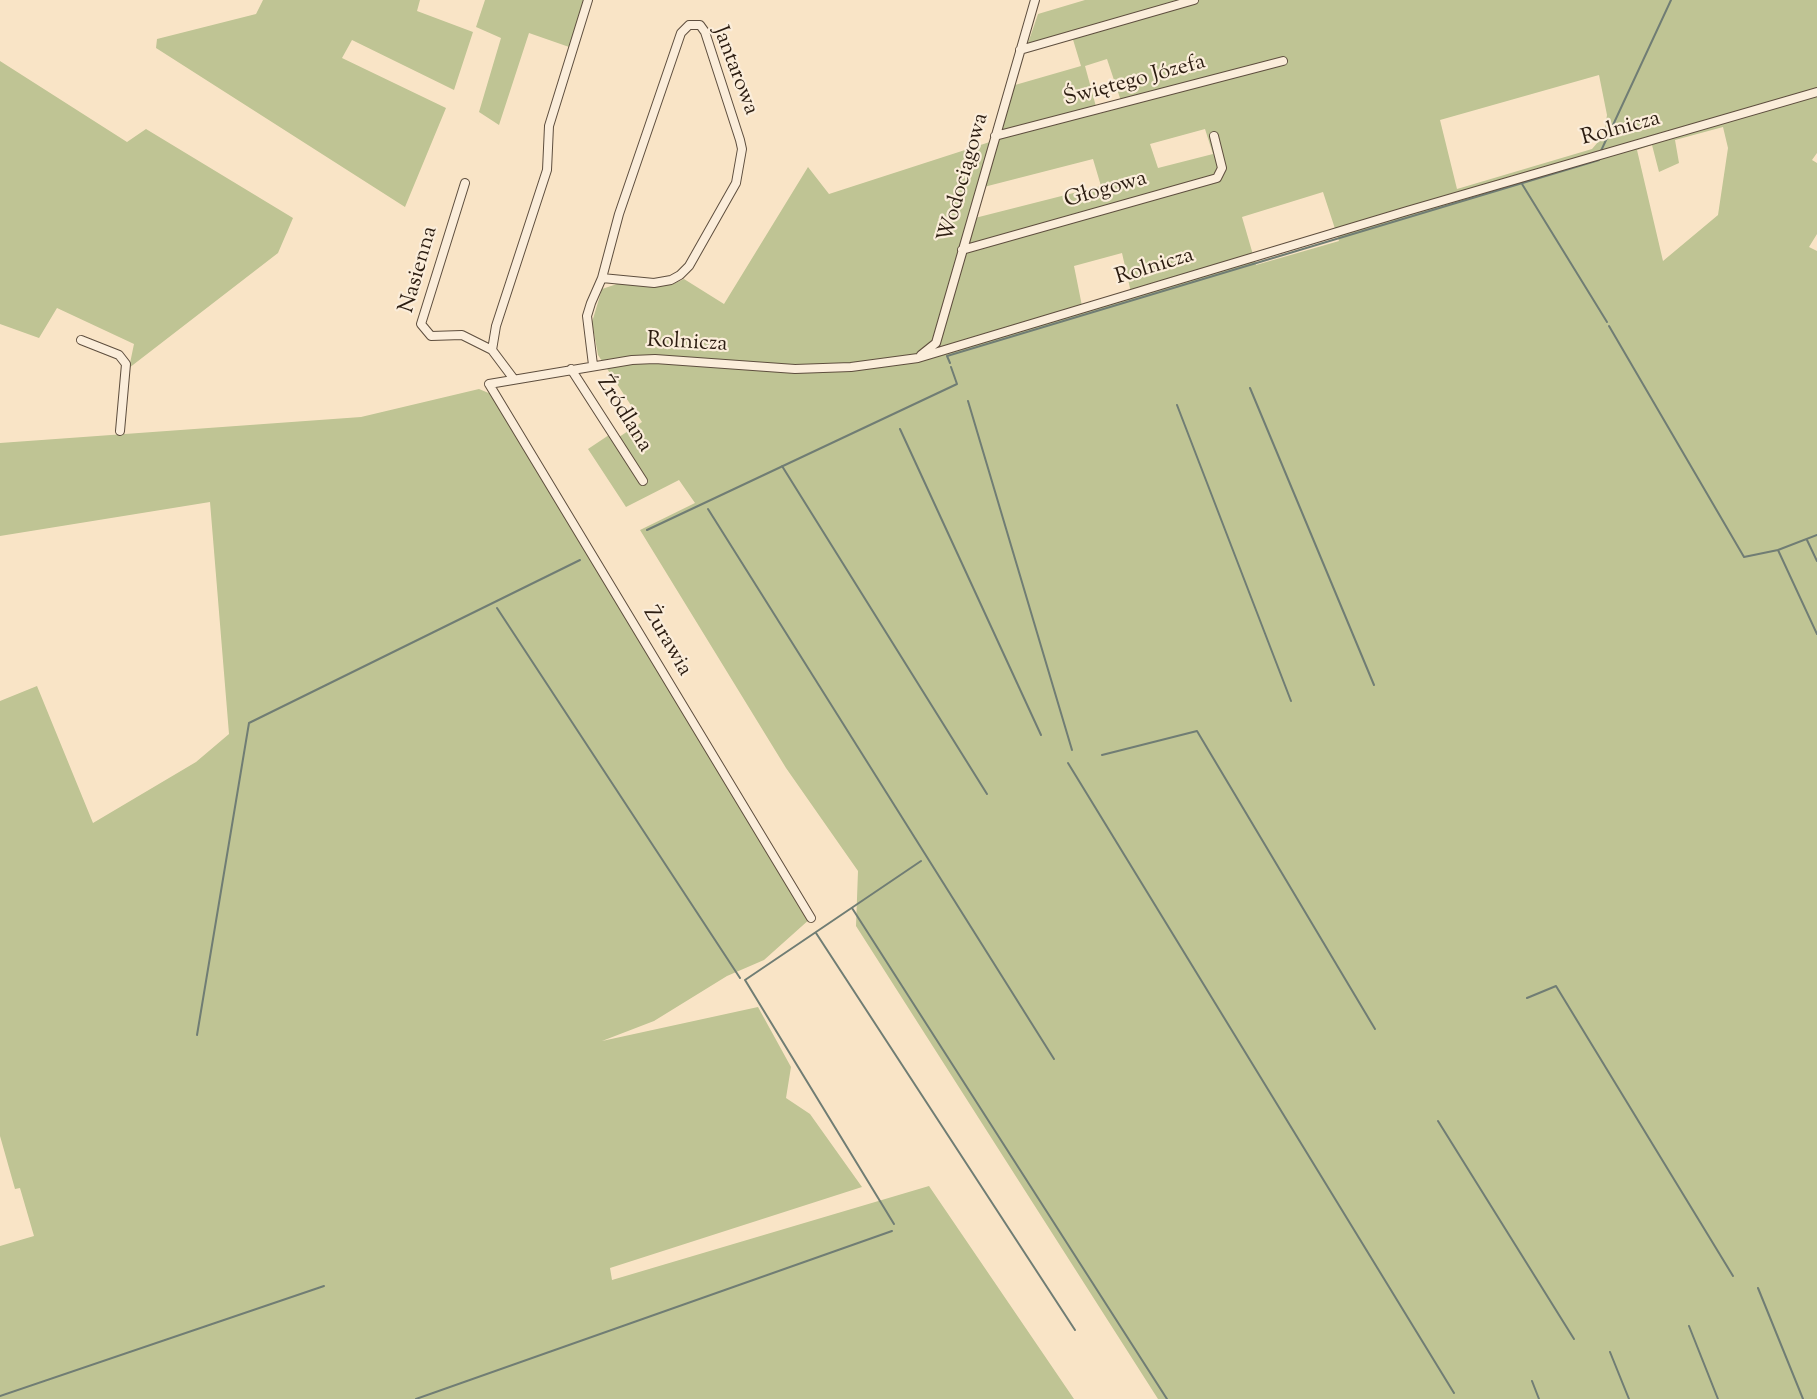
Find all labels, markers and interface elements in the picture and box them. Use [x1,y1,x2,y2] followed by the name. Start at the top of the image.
[705,23,763,119] street label: Jantarowa
[1061,50,1209,114] street label: Świętego Józefa
[1579,107,1663,153] street label: Rolnicza
[934,110,996,246] street label: Wodociągowa
[1062,167,1150,215] street label: Głogowa
[395,224,445,316] street label: Nasienna
[1113,244,1197,292] street label: Rolnicza
[646,329,728,359] street label: Rolnicza
[589,372,657,458] street label: Źródlana
[636,602,696,682] street label: Żurawia

